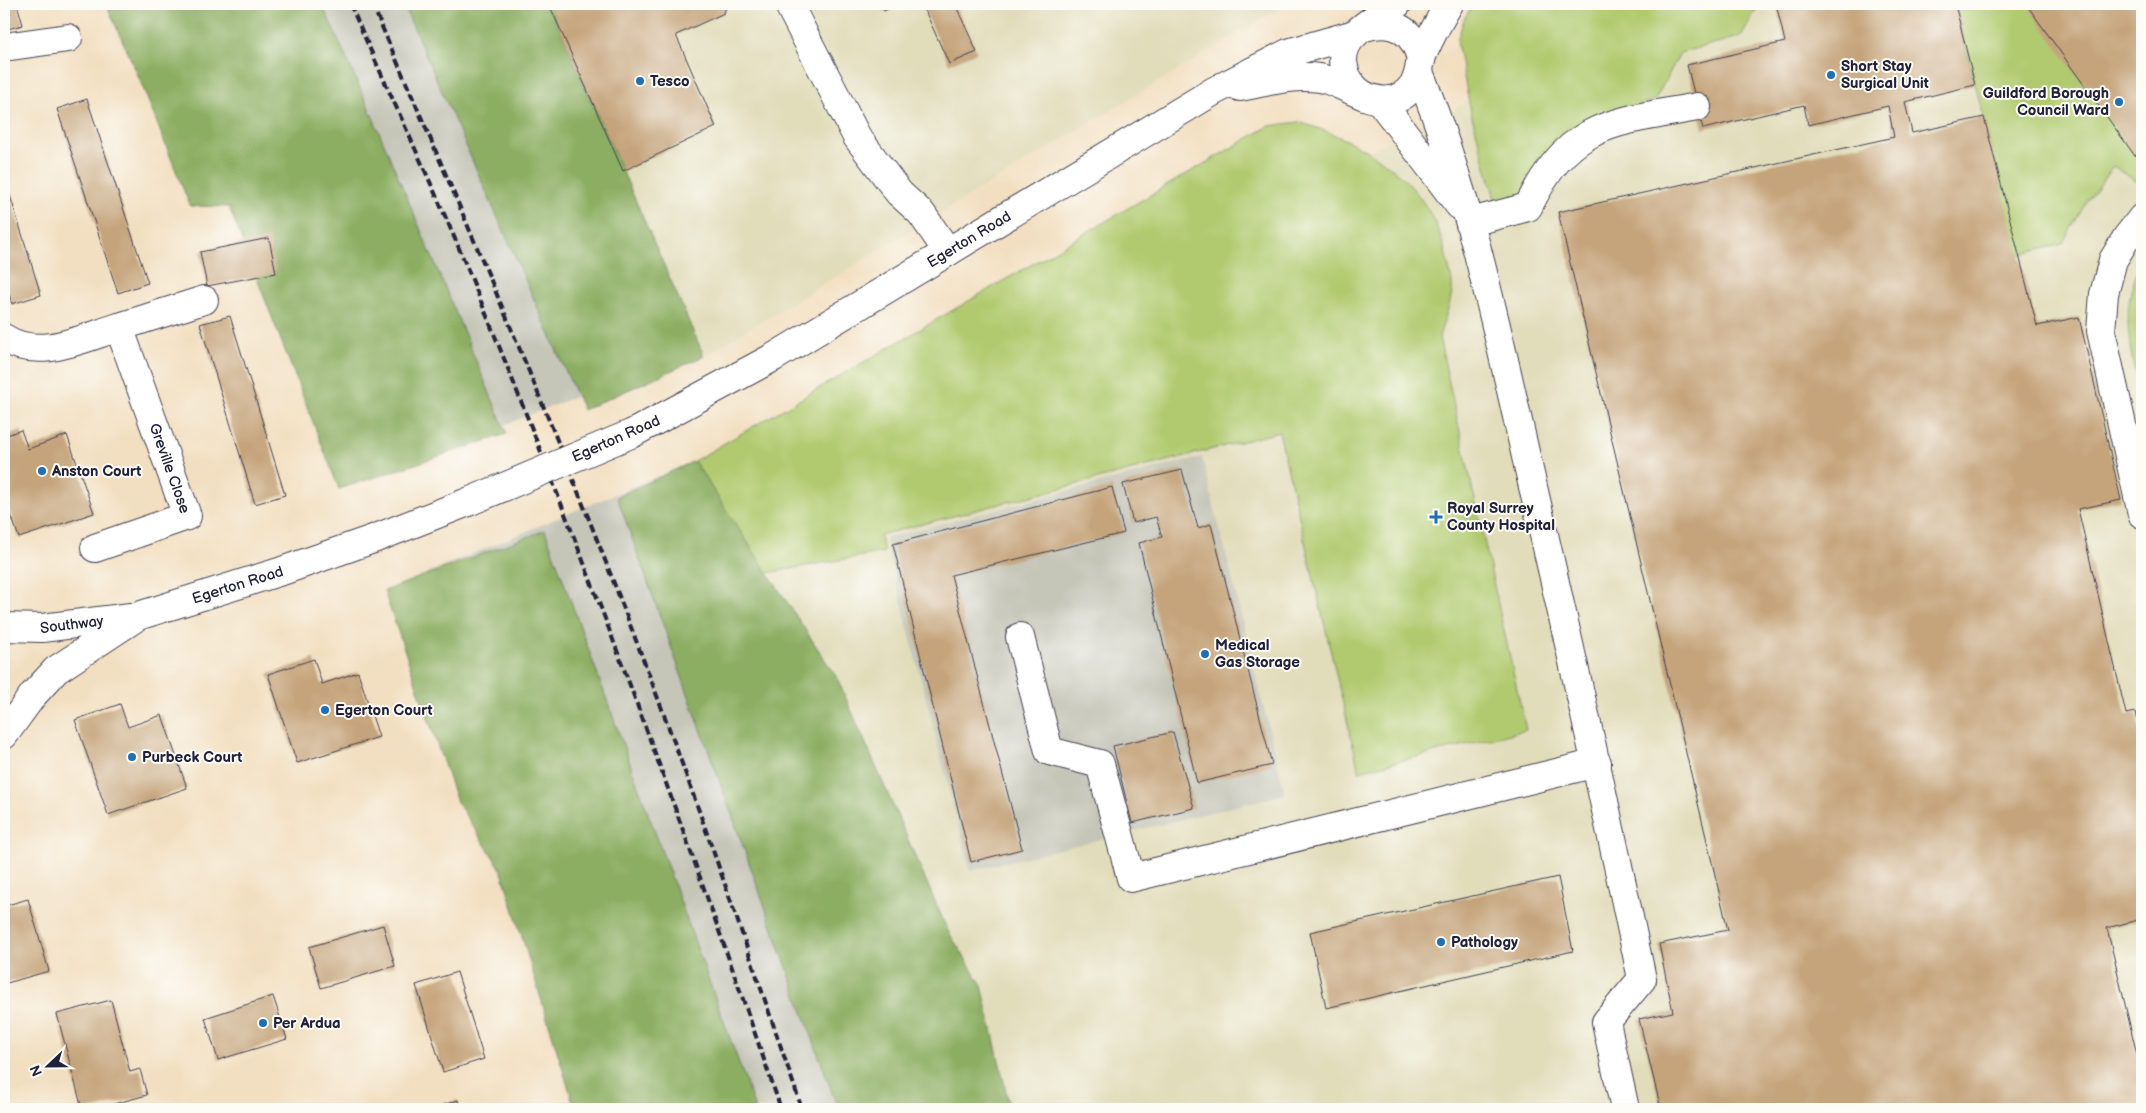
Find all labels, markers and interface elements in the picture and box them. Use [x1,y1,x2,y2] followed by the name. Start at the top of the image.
[1841,57,1929,93] place label: Short Stay Surgical Unit
[1825,69,1837,81] marker: Short Stay Surgical Unit
[650,72,690,91] place label: Tesco
[634,75,646,87] marker: Tesco
[1983,84,2109,120] place label: Guildford Borough Council Ward
[2113,96,2125,108] marker: Guildford Borough Council Ward
[924,207,1014,272] street label: Egerton Road
[569,411,663,467] street label: Egerton Road
[145,421,195,516] street label: Greville Close
[51,462,141,481] place label: Anston Court
[36,465,48,477] marker: Anston Court
[1447,499,1555,535] place label: Royal Surrey County Hospital
[1429,510,1443,524] marker: Royal Surrey County Hospital
[190,562,286,608] street label: Egerton Road
[39,611,105,638] street label: Southway
[1215,636,1300,672] place label: Medical Gas Storage
[1199,648,1211,660] marker: Medical Gas Storage
[335,701,432,720] place label: Egerton Court
[319,704,331,716] marker: Egerton Court
[142,748,242,767] place label: Purbeck Court
[126,751,138,763] marker: Purbeck Court
[1451,933,1518,952] place label: Pathology
[1435,936,1447,948] marker: Pathology
[273,1014,341,1033] place label: Per Ardua
[257,1017,269,1029] marker: Per Ardua
[22,1040,72,1090] north arrow
[27,1063,46,1079] text: N

